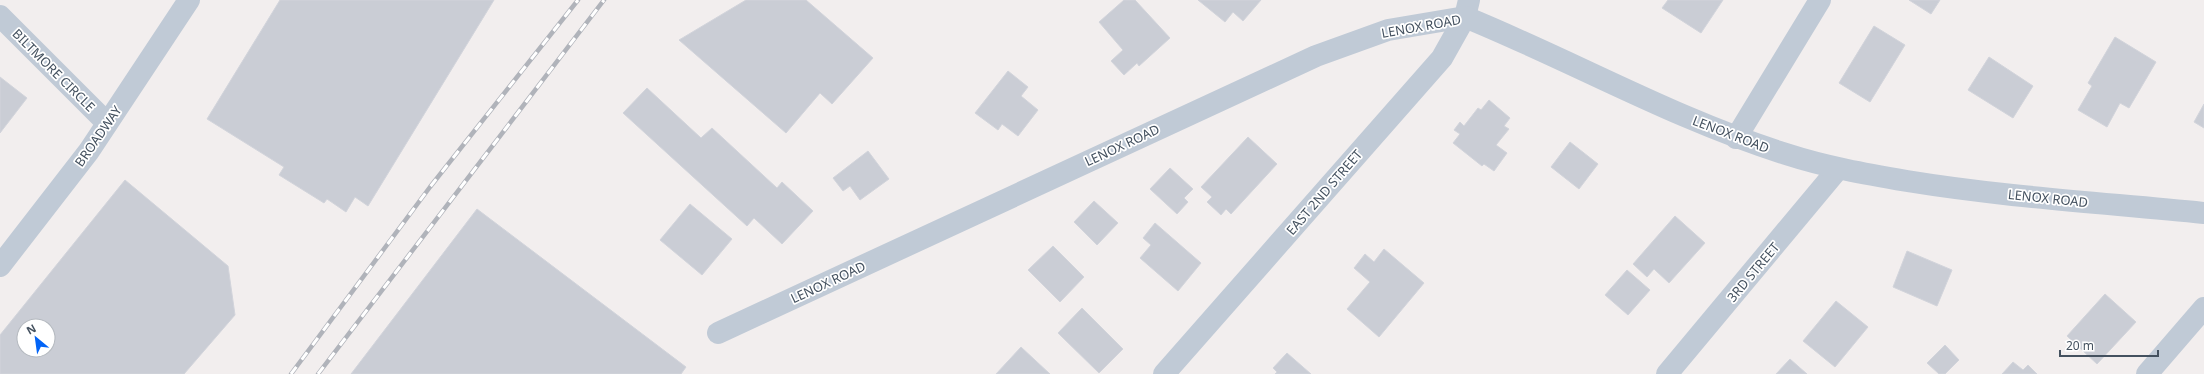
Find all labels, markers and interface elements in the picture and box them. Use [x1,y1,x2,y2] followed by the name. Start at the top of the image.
[1380,10,1462,42] street label: LENOX ROAD
[9,25,99,115] street label: BILTMORE CIRCLE
[70,101,126,170] street label: BROADWAY
[1690,111,1772,157] street label: LENOX ROAD
[1082,120,1162,170] street label: LENOX ROAD
[1282,145,1367,239] street label: EAST 2ND STREET
[2007,185,2089,211] street label: LENOX ROAD
[1723,238,1784,306] street label: 3RD STREET
[788,257,868,307] street label: LENOX ROAD
[16,318,56,358] north arrow
[23,320,38,338] text: N
[2060,332,2158,358] scale bar
[2066,337,2094,354] text: 20 m

